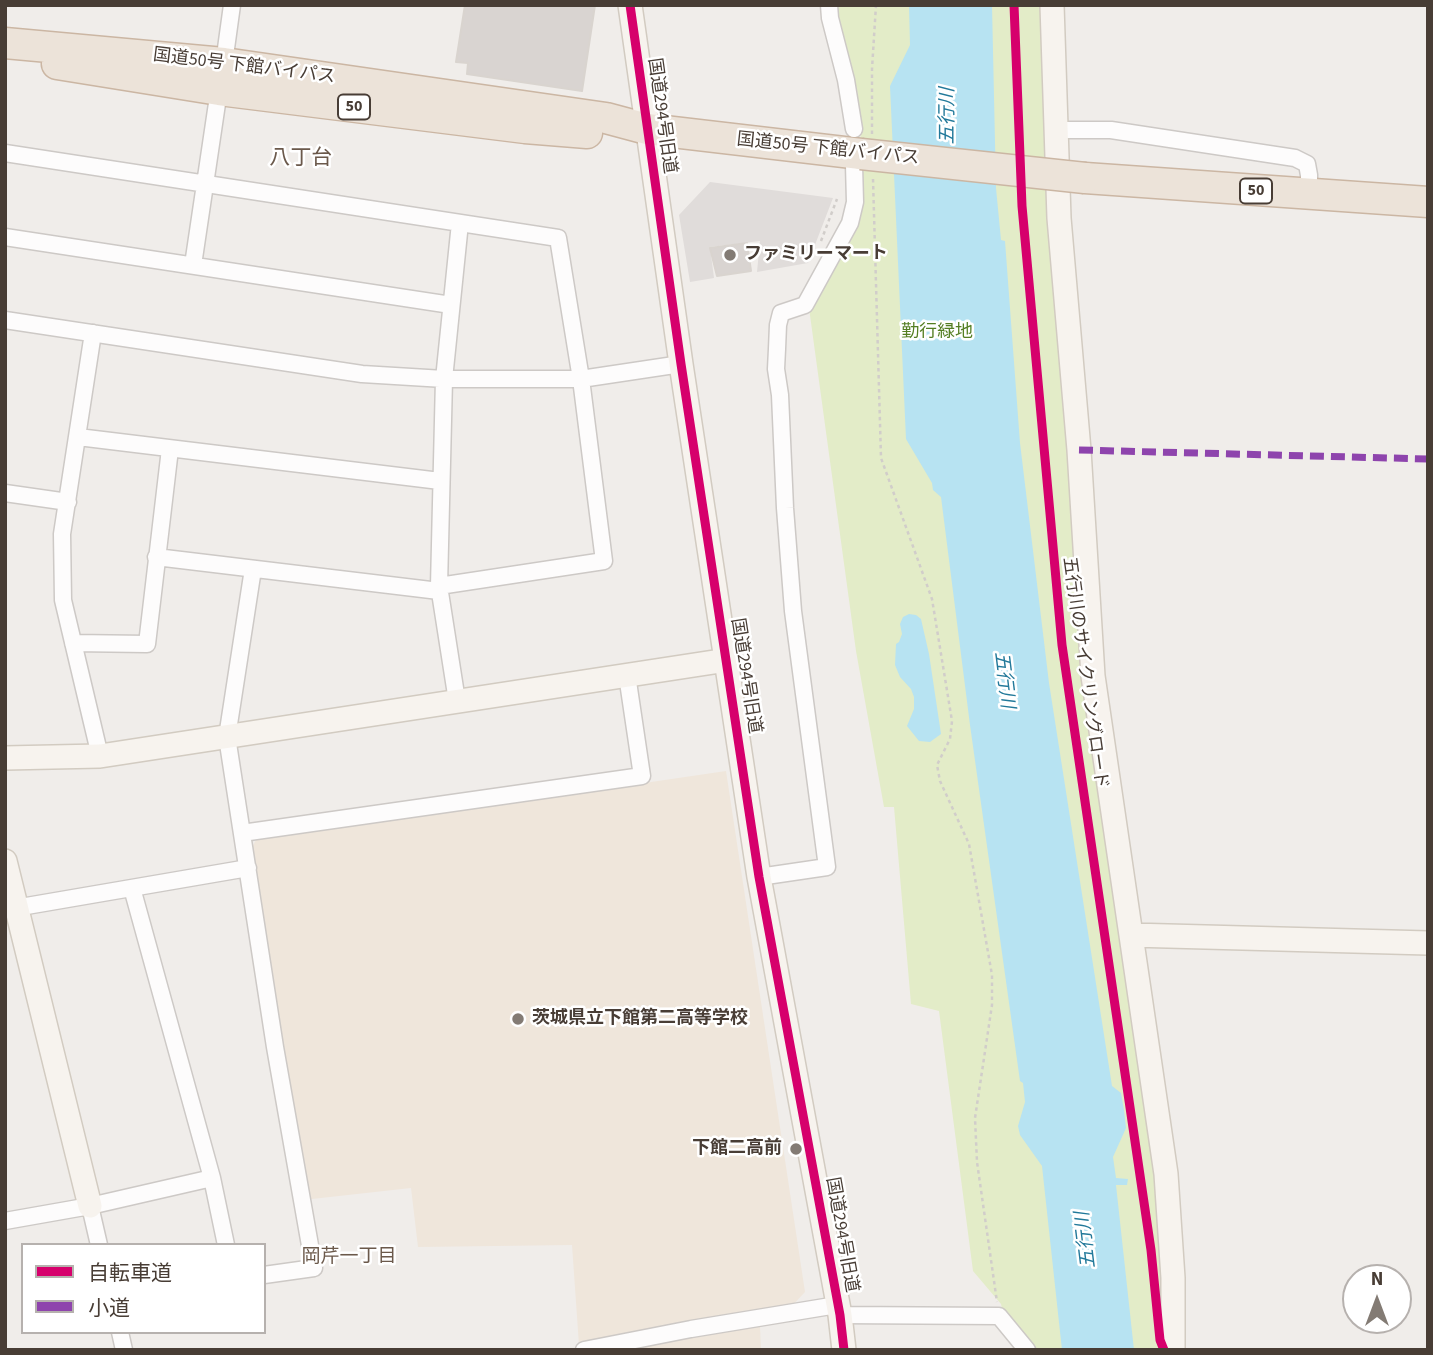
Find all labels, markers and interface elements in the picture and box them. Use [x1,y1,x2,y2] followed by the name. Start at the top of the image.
[152,45,336,89] street label: 国道50号 下館バイパス
[642,57,680,175] street label: 国道294号旧道
[938,88,960,144] water label: 五行川
[338,94,370,120] road number: 50
[736,130,920,170] street label: 国道50号 下館バイパス
[270,146,332,172] district label: 八丁台
[1240,178,1272,204] road number: 50
[744,244,888,266] place label: ファミリーマート
[722,247,738,263] marker: ファミリーマート
[901,322,973,344] park label: 勤行緑地
[1057,556,1111,790] street label: 五行川のサイクリングロード
[725,617,765,735] street label: 国道294号旧道
[988,650,1018,710] water label: 五行川
[532,1008,748,1030] place label: 茨城県立下館第二高等学校
[510,1011,526,1027] marker: 茨城県立下館第二高等学校
[692,1138,782,1160] place label: 下館二高前
[788,1141,804,1157] marker: 下館二高前
[820,1176,862,1294] street label: 国道294号旧道
[1072,1210,1102,1270] water label: 五行川
[21,1243,266,1334] legend
[302,1247,396,1269] district label: 岡芹一丁目
[88,1258,172,1288] text: 自転車道
[1342,1264,1412,1334] north arrow
[1371,1266,1383,1293] text: N
[88,1293,130,1323] text: 小道

